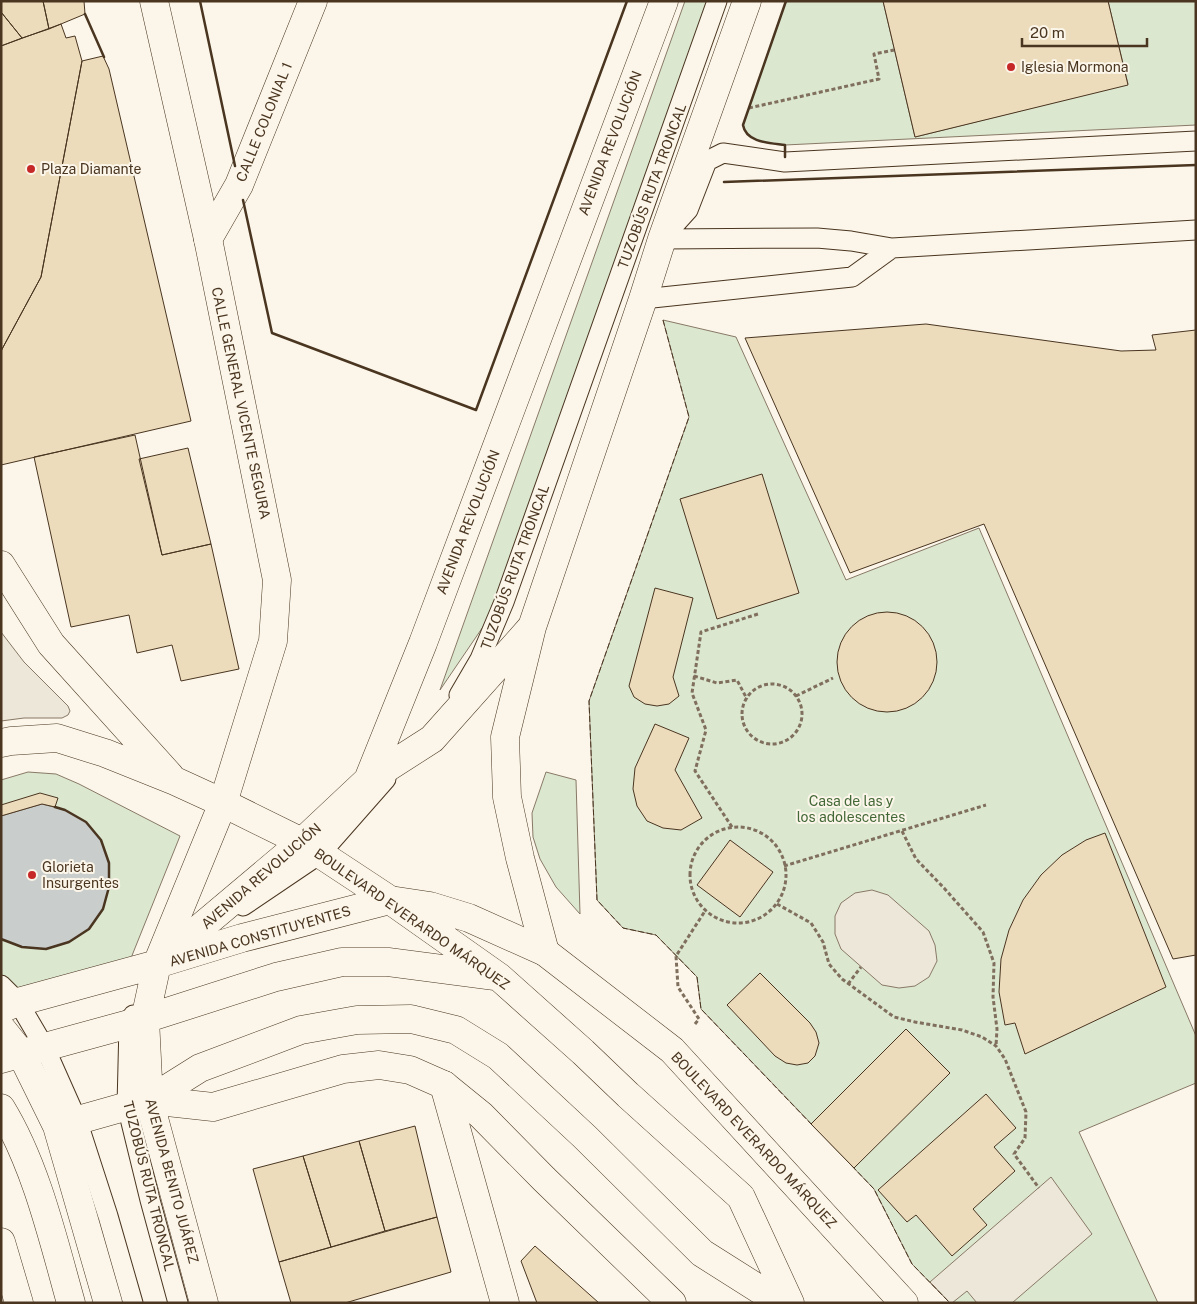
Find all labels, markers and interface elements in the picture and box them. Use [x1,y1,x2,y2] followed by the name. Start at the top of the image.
[1022,15,1147,47] scale bar
[1030,24,1065,41] text: 20 m
[1021,59,1129,75] place label: Iglesia Mormona
[233,60,295,184] street label: CALLE COLONIAL 1
[1005,61,1017,73] marker: Iglesia Mormona
[573,68,645,217] street label: AVENIDA REVOLUCIÓN
[613,100,689,271] street label: TUZOBÚS RUTA TRONCAL
[41,161,142,177] place label: Plaza Diamante
[25,163,37,175] marker: Plaza Diamante
[209,285,273,521] street label: CALLE GENERAL VICENTE SEGURA
[431,447,503,596] street label: AVENIDA REVOLUCIÓN
[476,481,552,652] street label: TUZOBÚS RUTA TRONCAL
[797,793,905,825] park label: Casa de las y los adolescentes
[197,818,324,932] street label: AVENIDA REVOLUCIÓN
[311,844,513,993] street label: BOULEVARD EVERARDO MÁRQUEZ
[42,859,119,891] place label: Glorieta Insurgentes
[26,869,38,881] marker: Glorieta Insurgentes
[167,902,353,970] street label: AVENIDA CONSTITUYENTES
[668,1048,841,1231] street label: BOULEVARD EVERARDO MÁRQUEZ
[142,1096,203,1265] street label: AVENIDA BENITO JUÁREZ
[120,1099,180,1273] street label: TUZOBÚS RUTA TRONCAL

